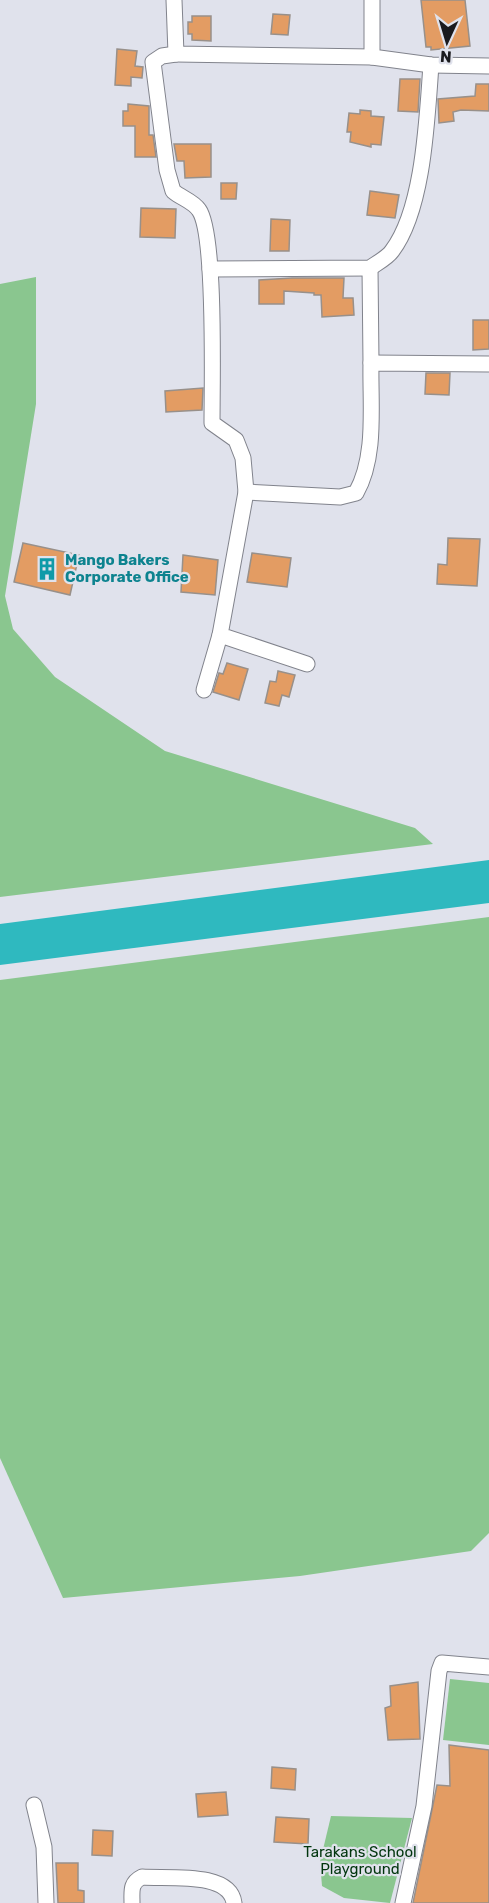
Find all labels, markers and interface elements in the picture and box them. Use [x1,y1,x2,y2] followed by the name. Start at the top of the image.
[417,12,477,72] north arrow
[440,47,452,66] text: N
[65,551,189,586] place label: Mango Bakers Corporate Office
[34,556,60,582] building icon: Mango Bakers Corporate Office
[303,1843,417,1878] park label: Tarakans School Playground

